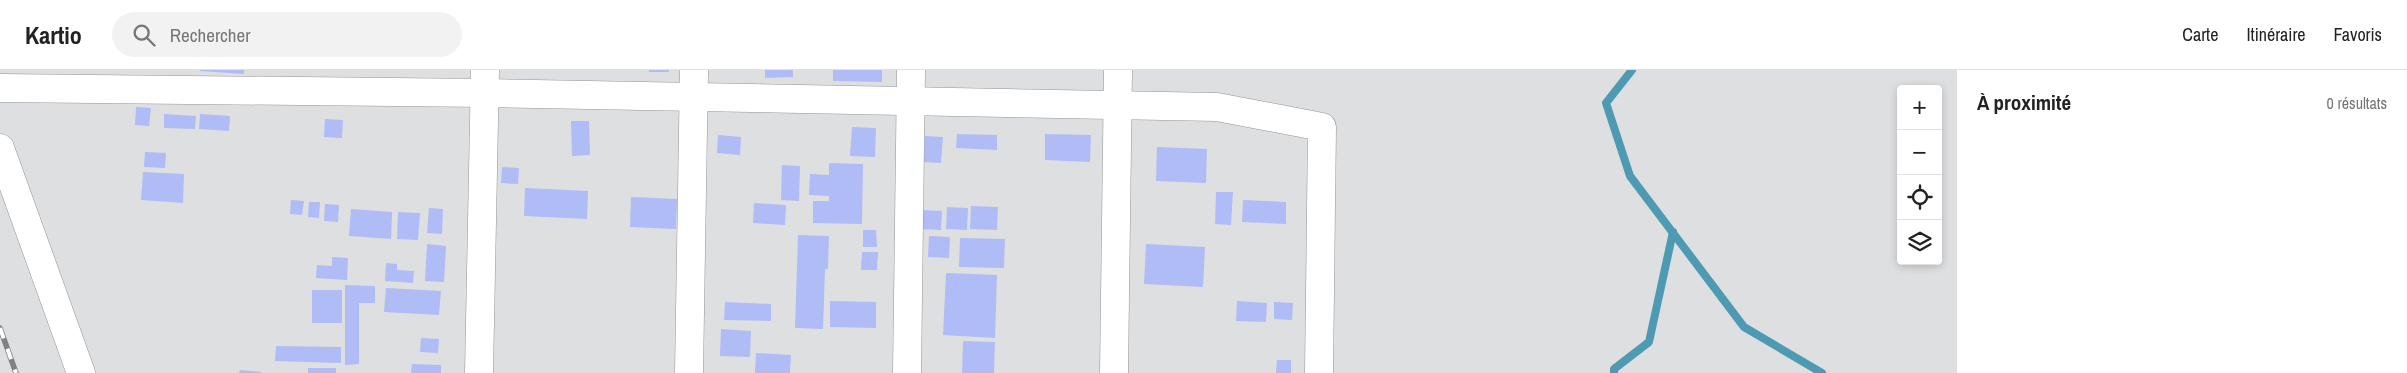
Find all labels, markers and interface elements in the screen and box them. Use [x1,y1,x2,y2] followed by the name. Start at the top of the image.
[112,12,462,57] search box
[25,19,82,51] text: Kartio
[130,21,158,49] icon: search
[170,22,250,48] text: Rechercher
[2182,22,2218,47] text: Carte
[2246,22,2306,47] text: Itinéraire
[2334,22,2382,47] text: Favoris
[1897,85,1942,265] map controls
[1897,85,1942,130] button: +
[1977,88,2071,117] text: À proximité
[2326,92,2387,114] text: 0 résultats
[1897,130,1942,175] button: −
[1897,175,1942,220] button: locate
[1897,220,1942,265] button: layers

